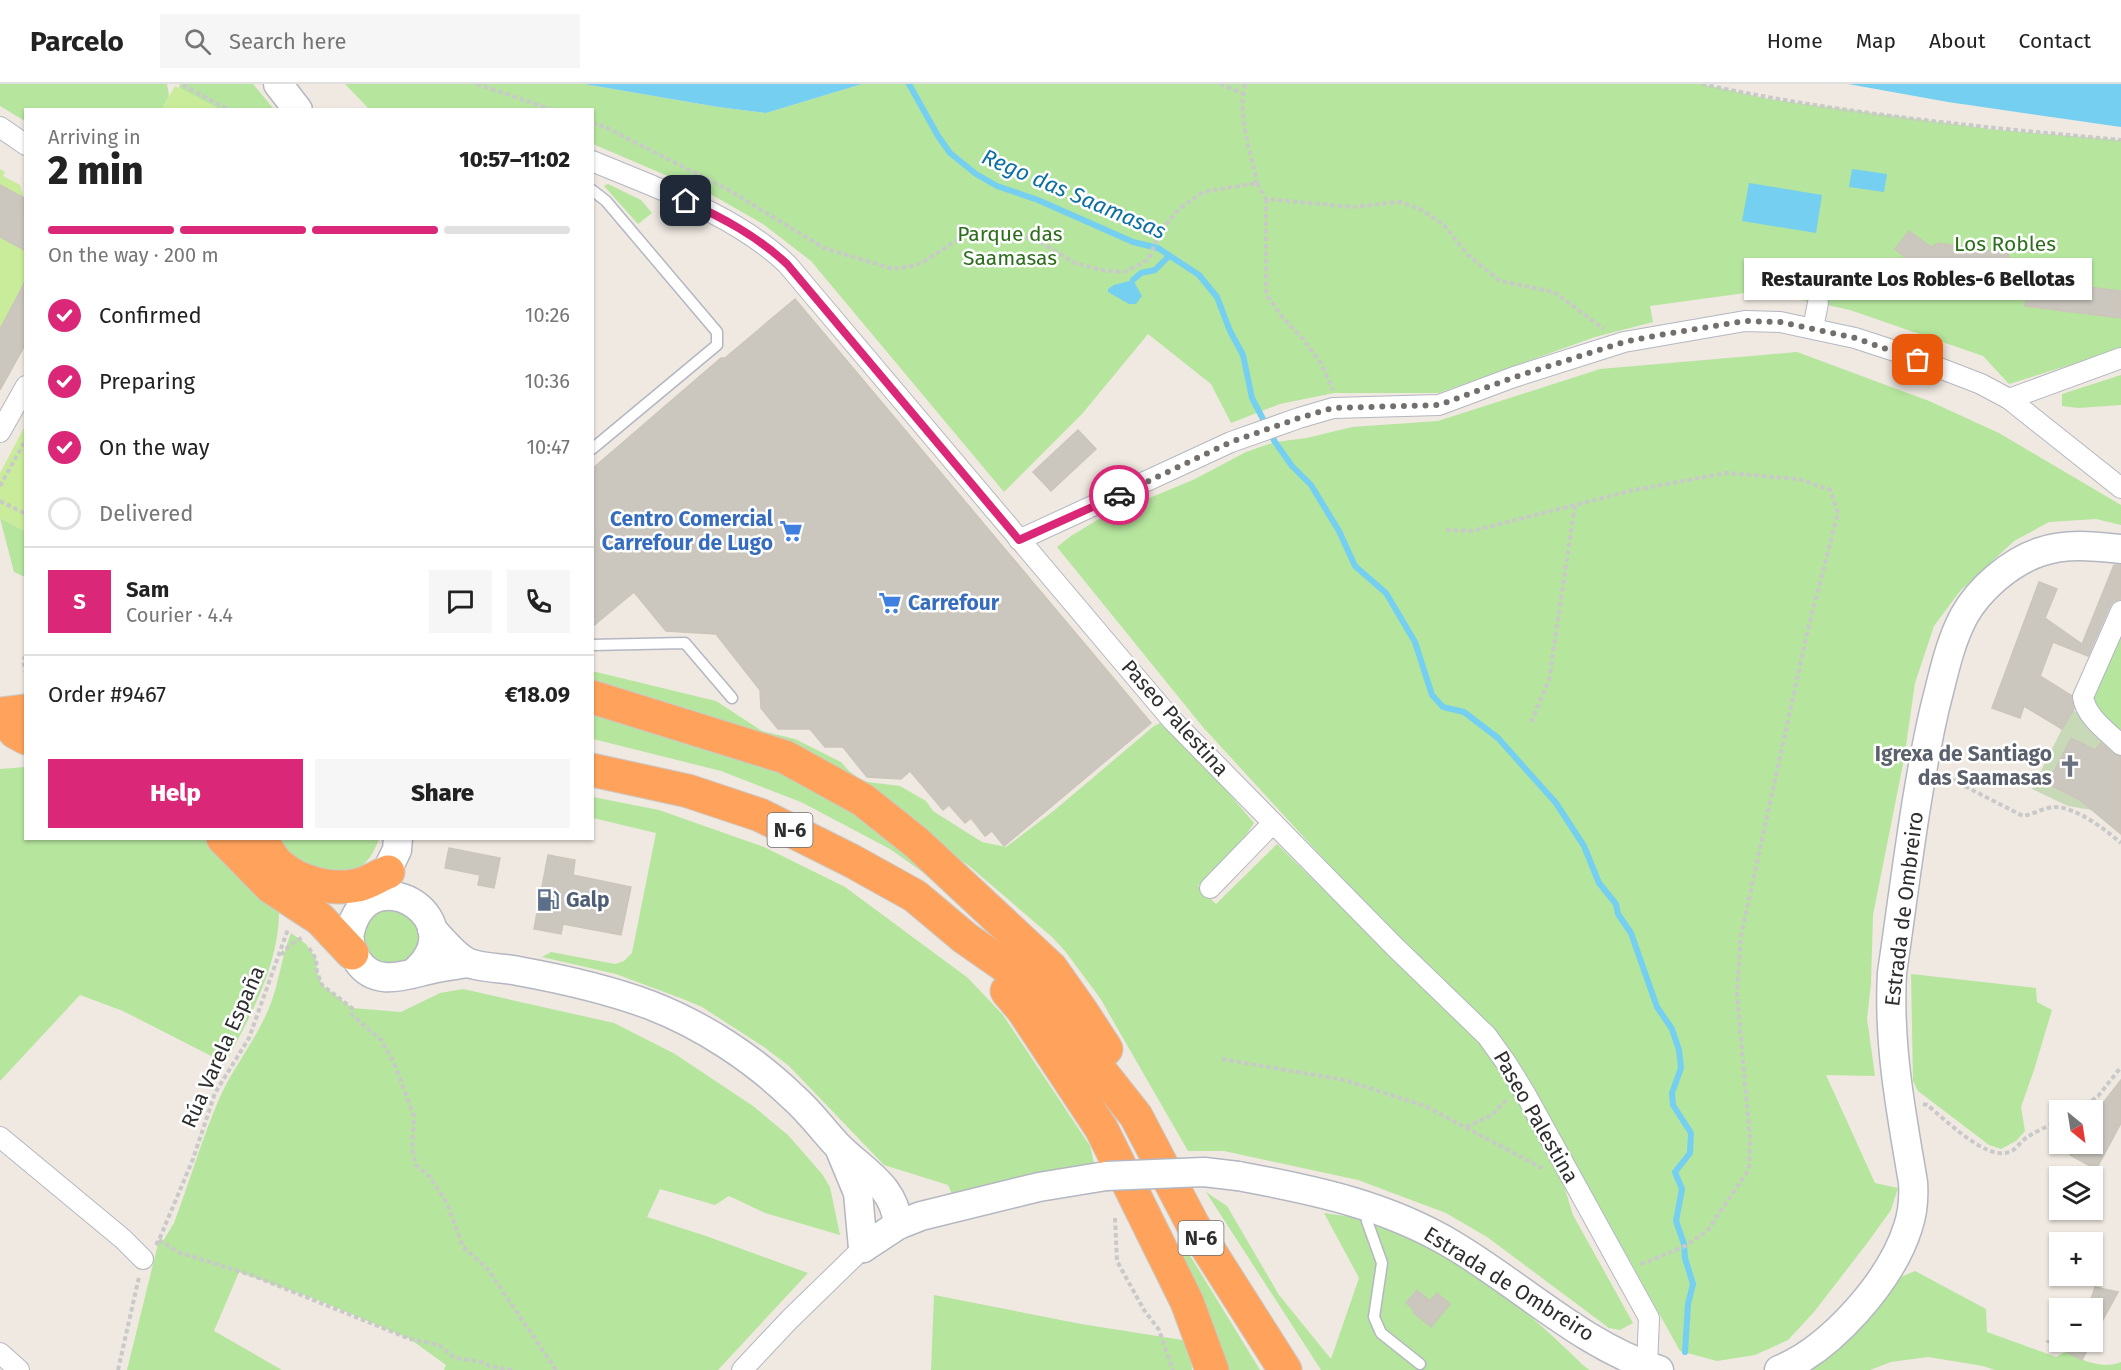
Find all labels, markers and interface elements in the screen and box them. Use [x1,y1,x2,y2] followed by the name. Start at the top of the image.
[160,14,580,68] search box
[30,25,124,58] text: Parcelo
[181,25,214,58] icon: search
[229,28,346,55] text: Search here
[1767,28,1823,54] text: Home
[1856,28,1896,54] text: Map
[1929,28,1986,54] text: About
[2019,28,2091,54] text: Contact
[48,125,141,149] text: Arriving in
[978,143,1170,245] water label: Rego das Saamasas
[459,146,570,173] text: 10:57–11:02
[48,148,144,194] text: 2 min
[660,175,711,226] pin
[669,184,702,217] icon: home
[957,221,1063,271] park label: Parque das Saamasas
[1954,231,2056,257] park label: Los Robles
[48,243,219,267] text: On the way · 200 m
[1744,258,2092,300] callout: Restaurante Los Robles-6 Bellotas
[1761,267,2075,291] text: Restaurante Los Robles-6 Bellotas
[48,299,81,332] icon: check
[99,302,202,329] text: Confirmed
[525,303,570,327] text: 10:26
[1892,334,1943,385] pin
[1901,343,1934,376] icon: bag
[48,365,81,398] icon: check
[99,368,195,395] text: Preparing
[525,369,570,393] text: 10:36
[48,431,81,464] icon: check
[99,434,210,461] text: On the way
[526,435,570,459] text: 10:47
[1089,465,1149,525] courier
[1103,479,1136,512] icon: car
[99,500,194,527] text: Delivered
[602,506,774,556] place label: Centro Comercial Carrefour de Lugo
[778,518,804,544] supermarket icon: Centro Comercial Carrefour de Lugo
[429,570,492,633] button: chat
[507,570,570,633] button: phone
[126,576,169,603] text: Sam
[73,588,86,615] text: S
[877,590,903,616] supermarket icon: Carrefour
[908,590,1000,616] place label: Carrefour
[126,603,233,627] text: Courier · 4.4
[1116,654,1234,782] street label: Paseo Palestina
[48,681,166,708] text: Order #9467
[505,681,570,708] text: €18.09
[1875,741,2052,791] place label: Igrexa de Santiago das Saamasas
[2057,753,2083,779] church icon: Igrexa de Santiago das Saamasas
[48,759,303,828] button: Help
[315,759,570,828] button: Share
[1879,810,1929,1008] street label: Estrada de Ombreiro
[768,813,812,847] road number: N-6
[535,887,561,913] fuel station icon: Galp
[566,887,610,913] place label: Galp
[176,962,270,1132] street label: Rúa Varela España
[1488,1046,1584,1188] street label: Paseo Palestina
[2049,1100,2103,1154] north arrow
[2049,1100,2103,1352] map controls
[2049,1166,2103,1220] button: layers
[1178,1221,1224,1255] road number: N-6
[1419,1221,1599,1347] street label: Estrada de Ombreiro
[2049,1232,2103,1286] button: +
[2049,1298,2103,1352] button: −

